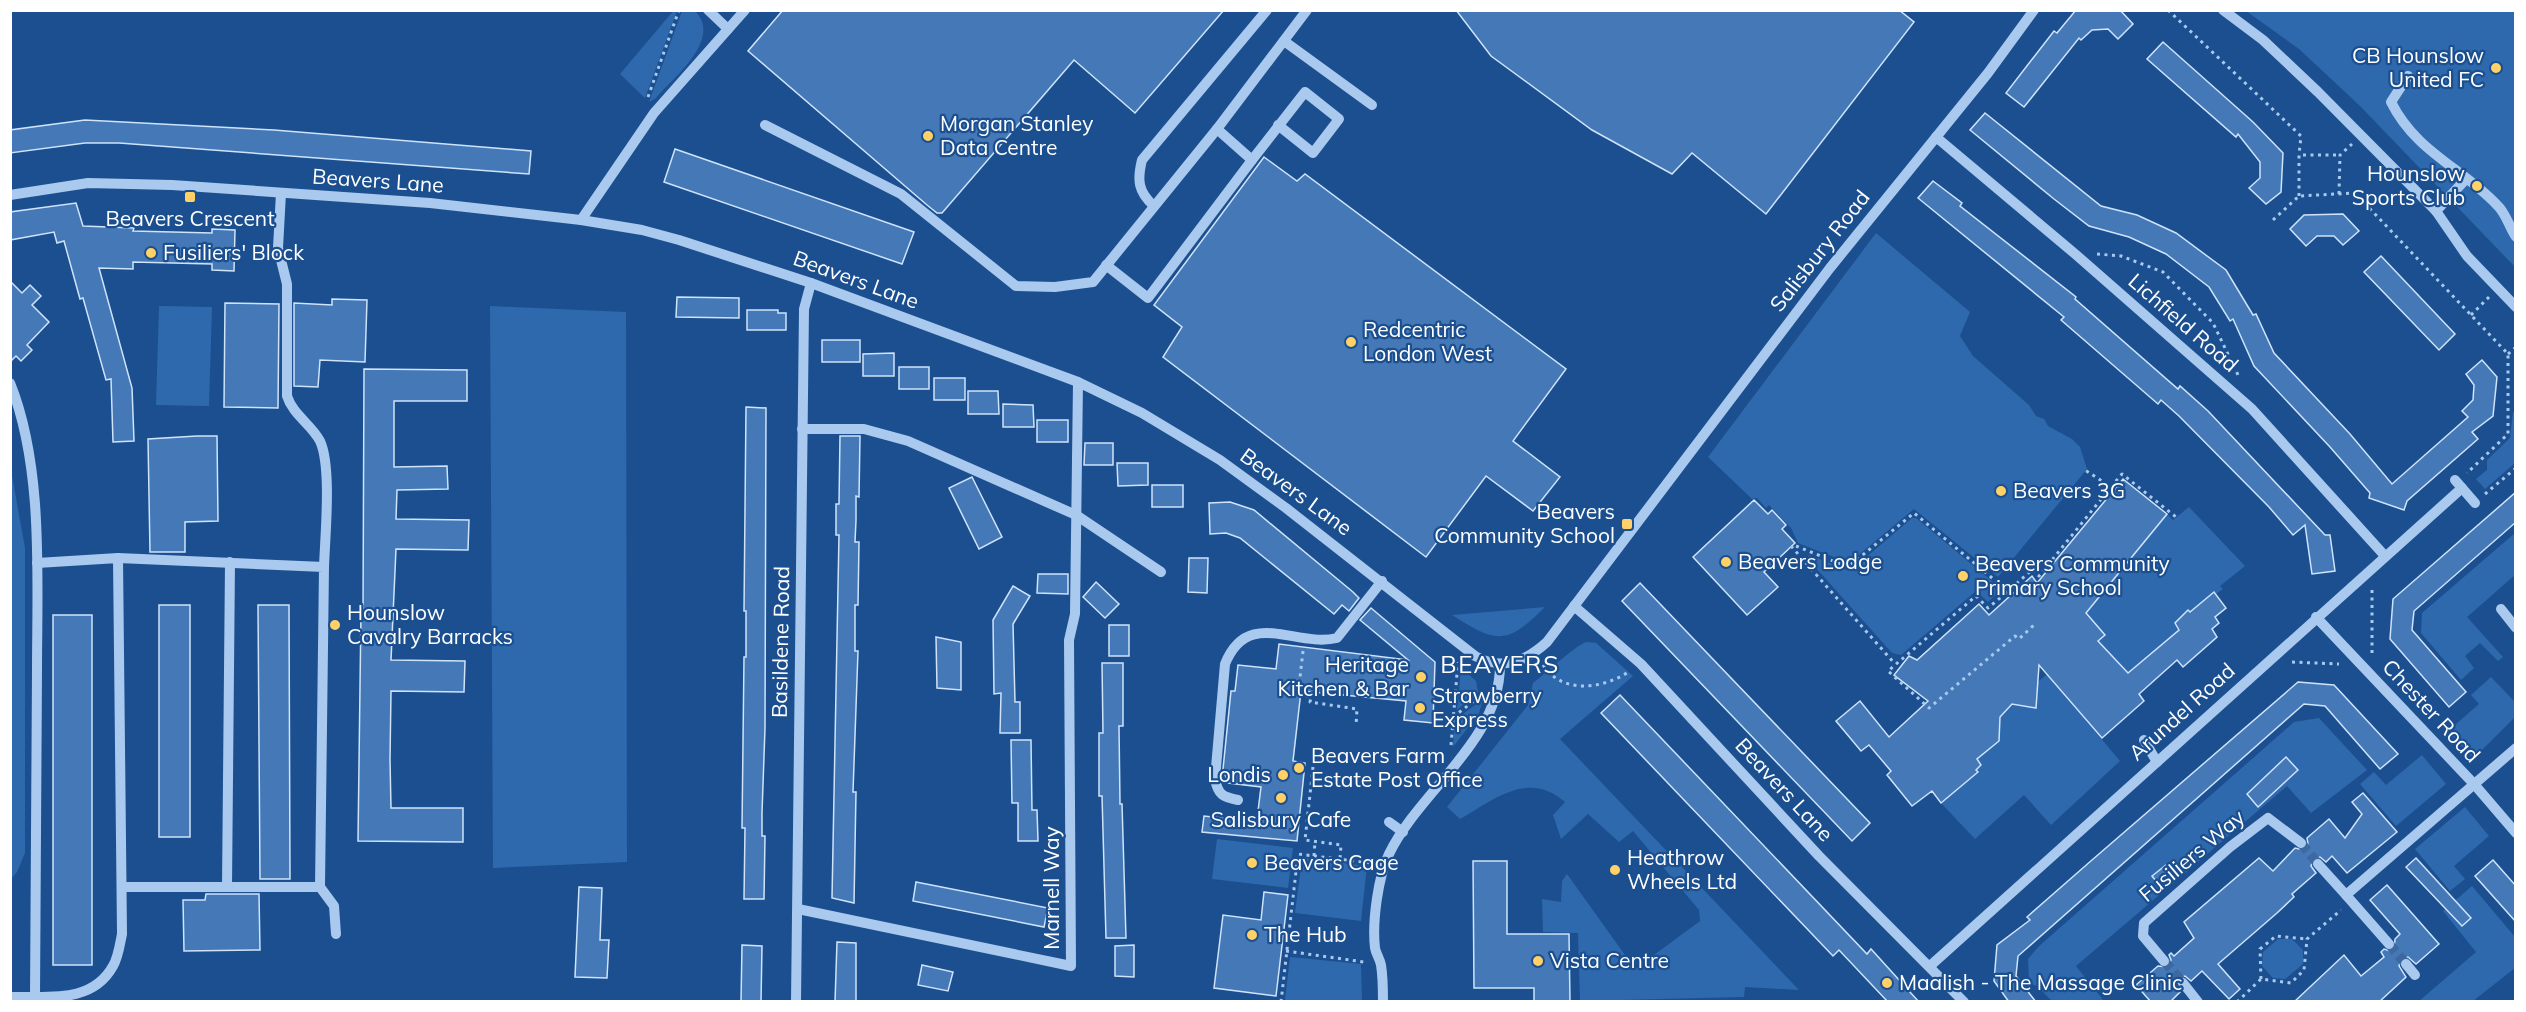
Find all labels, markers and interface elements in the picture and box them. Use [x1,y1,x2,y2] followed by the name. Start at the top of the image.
[2352,42,2484,92] place label: CB Hounslow United FC
[2489,61,2503,75] marker: CB Hounslow United FC
[940,110,1093,160] place label: Morgan Stanley Data Centre
[921,129,935,143] marker: Morgan Stanley Data Centre
[2352,160,2465,210] place label: Hounslow Sports Club
[311,162,445,198] street label: Beavers Lane
[2470,179,2484,193] marker: Hounslow Sports Club
[1764,184,1875,316] street label: Salisbury Road
[183,190,197,204] marker: Beavers Crescent
[106,205,275,231] place label: Beavers Crescent
[163,239,304,265] place label: Fusiliers' Block
[790,244,923,314] street label: Beavers Lane
[144,246,158,260] marker: Fusiliers' Block
[2123,267,2244,377] street label: Lichfield Road
[1363,316,1492,366] place label: Redcentric London West
[1344,335,1358,349] marker: Redcentric London West
[1236,442,1358,540] street label: Beavers Lane
[2013,477,2125,503] place label: Beavers 3G
[1994,484,2008,498] marker: Beavers 3G
[1434,498,1615,548] place label: Beavers Community School
[1620,517,1634,531] marker: Beavers Community School
[1738,548,1882,574] place label: Beavers Lodge
[1975,550,2170,600] place label: Beavers Community Primary School
[1719,555,1733,569] marker: Beavers Lodge
[766,566,794,718] street label: Basildene Road
[1956,569,1970,583] marker: Beavers Community Primary School
[347,599,513,649] place label: Hounslow Cavalry Barracks
[328,618,342,632] marker: Hounslow Cavalry Barracks
[1440,649,1560,679] district label: BEAVERS
[1277,651,1409,701] place label: Heritage Kitchen & Bar
[2377,653,2486,767] street label: Chester Road
[2123,657,2240,766] street label: Arundel Road
[1414,670,1428,684] marker: Heritage Kitchen & Bar
[1432,682,1542,732] place label: Strawberry Express
[1413,701,1427,715] marker: Strawberry Express
[1730,732,1839,846] street label: Beavers Lane
[1311,742,1483,792] place label: Beavers Farm Estate Post Office
[1207,761,1271,787] place label: Londis
[1292,761,1306,775] marker: Beavers Farm Estate Post Office
[1276,768,1290,782] marker: Londis
[1274,791,1288,805] marker: Salisbury Cafe
[2133,804,2249,907] street label: Fusiliers Way
[1211,806,1351,832] place label: Salisbury Cafe
[1038,826,1064,950] street label: Marnell Way
[1627,844,1737,894] place label: Heathrow Wheels Ltd
[1264,849,1399,875] place label: Beavers Cage
[1245,856,1259,870] marker: Beavers Cage
[1608,863,1622,877] marker: Heathrow Wheels Ltd
[1264,921,1347,947] place label: The Hub
[1245,928,1259,942] marker: The Hub
[1550,947,1669,973] place label: Vista Centre
[1531,954,1545,968] marker: Vista Centre
[1899,969,2182,995] place label: Maalish - The Massage Clinic
[1880,976,1894,990] marker: Maalish - The Massage Clinic

